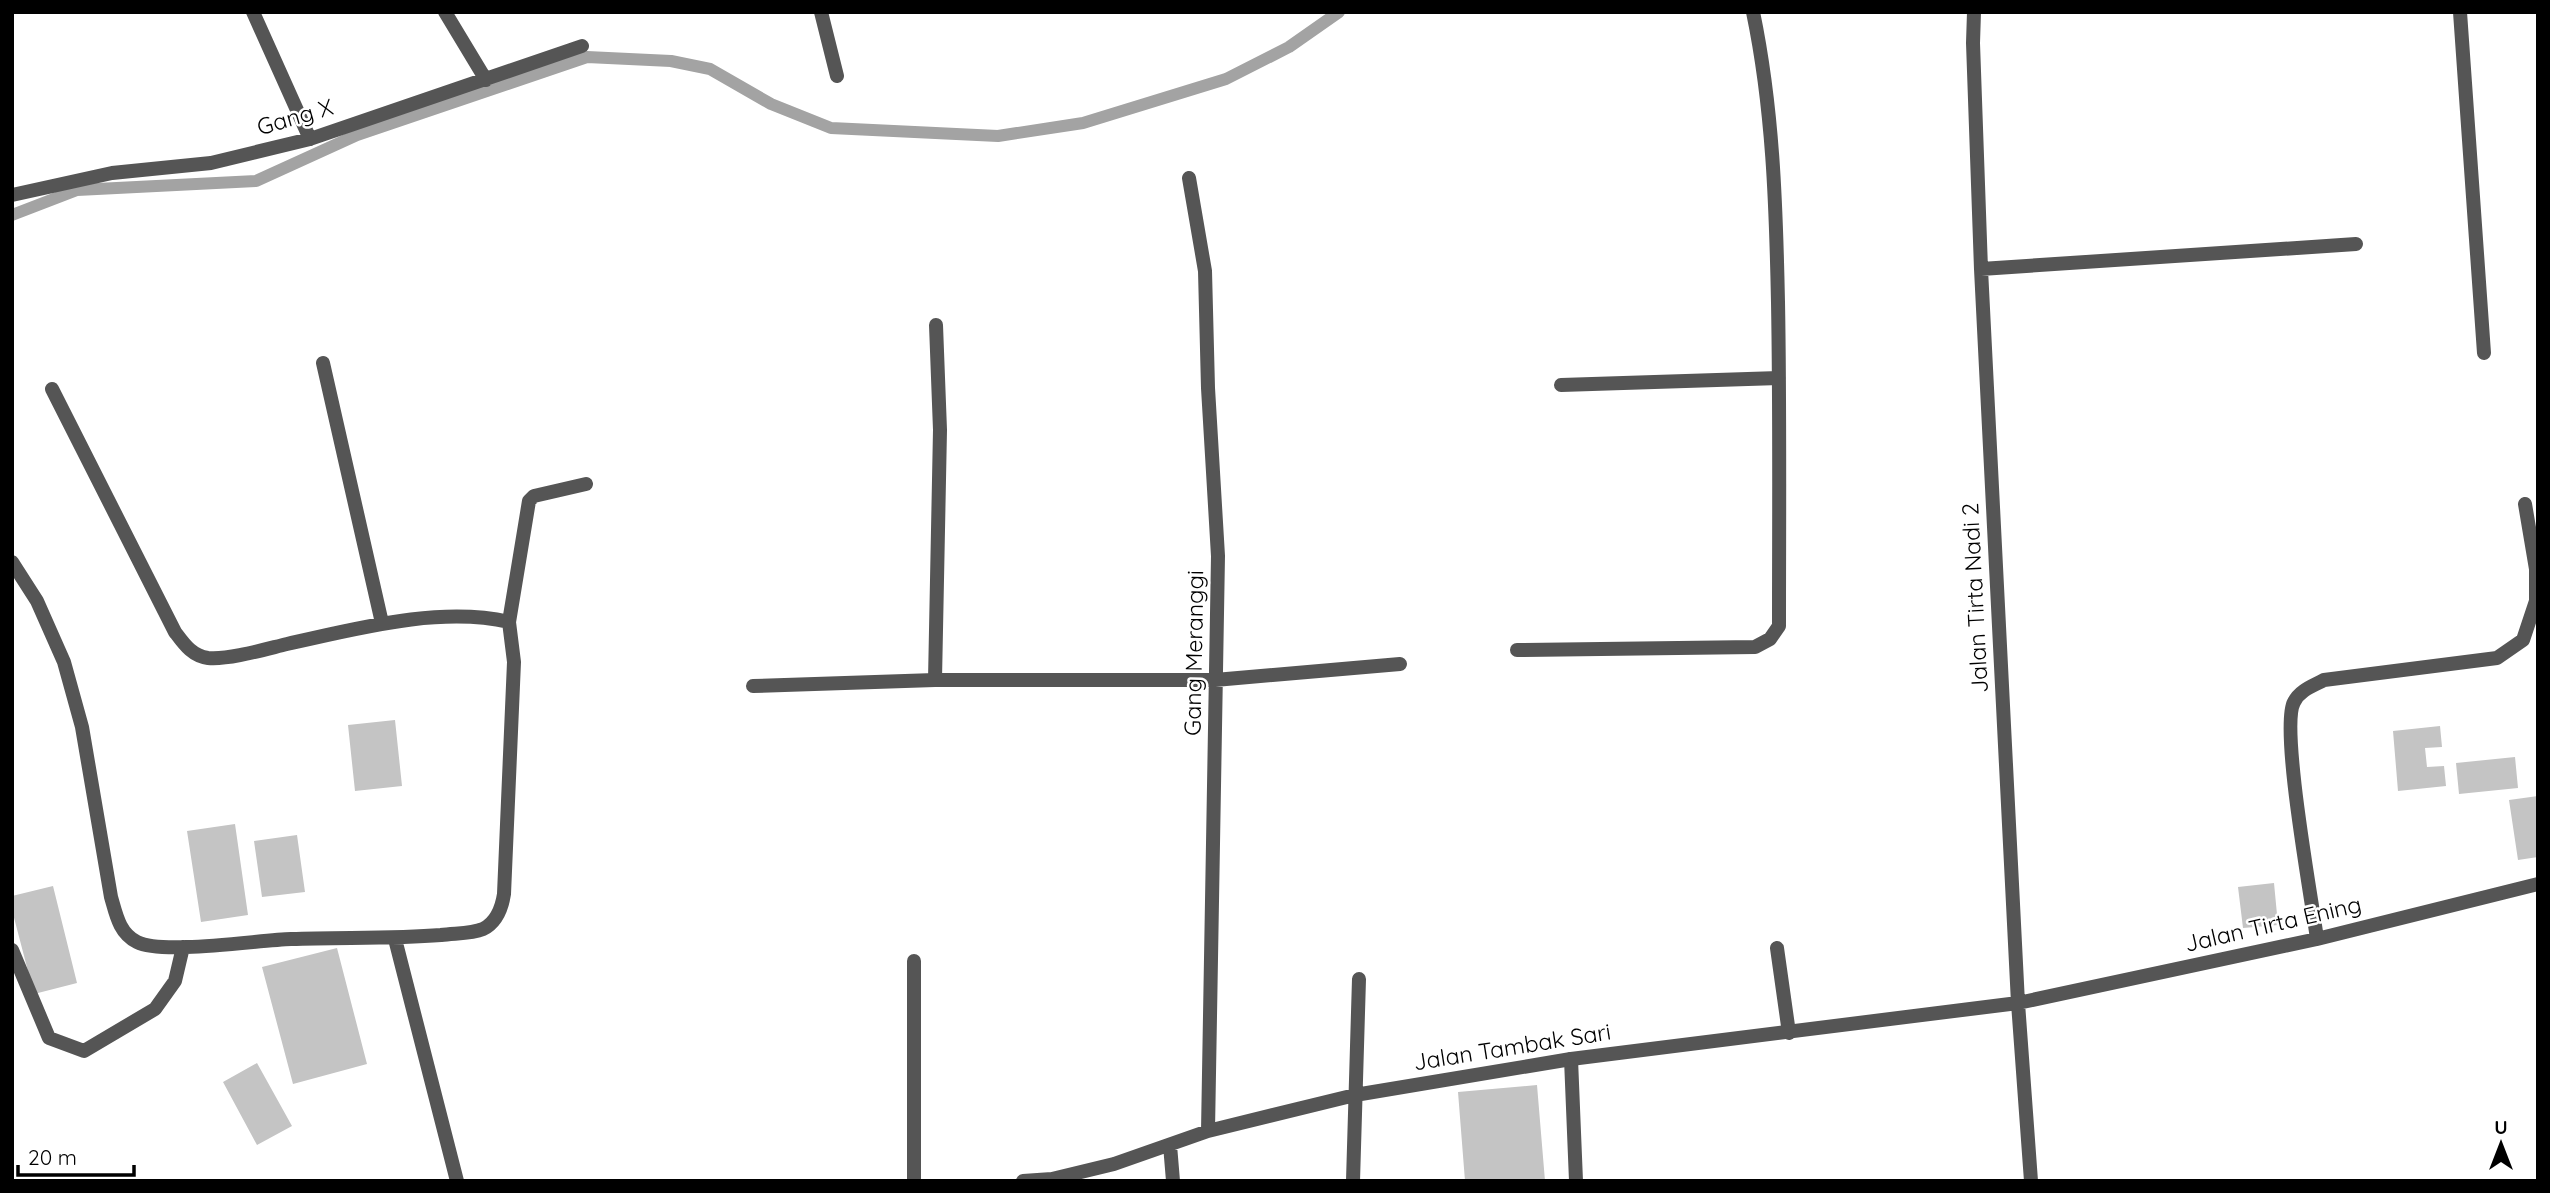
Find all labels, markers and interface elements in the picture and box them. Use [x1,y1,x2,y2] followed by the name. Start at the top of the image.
[253,92,336,141] street label: Gang X
[1955,502,1994,694] street label: Jalan Tirta Nadi 2
[1178,570,1209,736] street label: Gang Meranggi
[2182,889,2364,958] street label: Jalan Tirta Ening
[1411,1017,1613,1076] street label: Jalan Tambak Sari
[2466,1109,2536,1179] north arrow
[2494,1115,2508,1139] text: U
[18,1134,133,1178] scale bar
[28,1144,77,1170] text: 20 m

